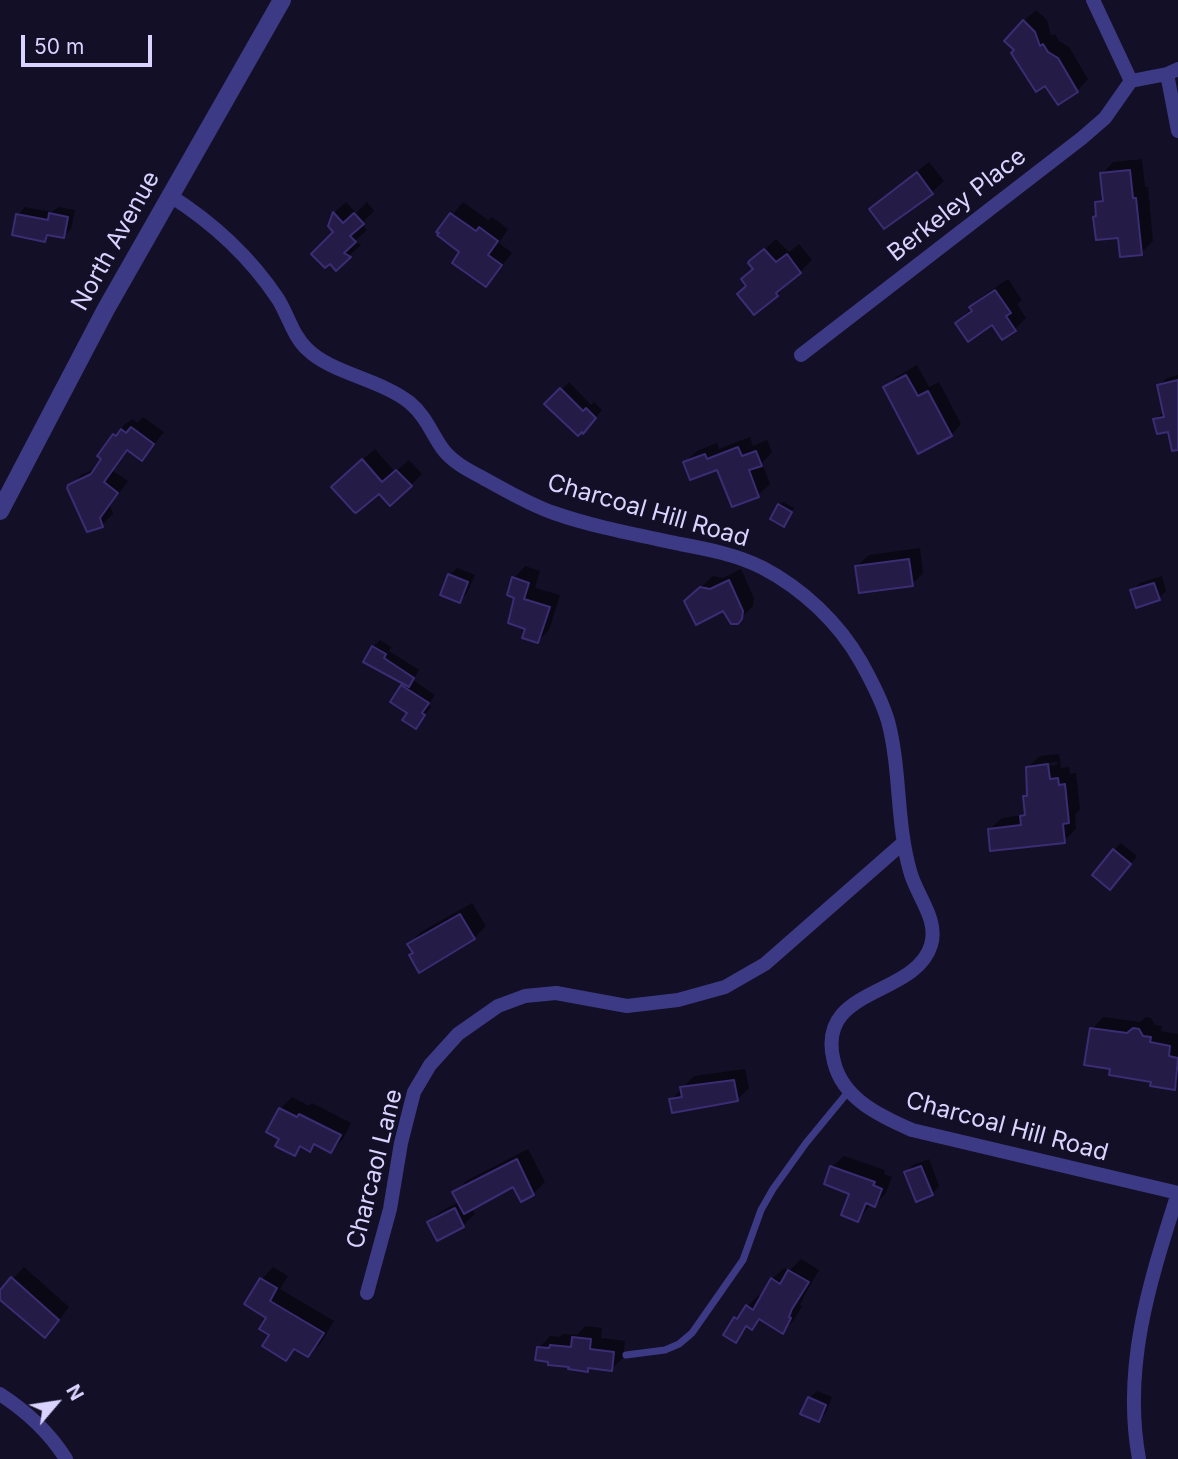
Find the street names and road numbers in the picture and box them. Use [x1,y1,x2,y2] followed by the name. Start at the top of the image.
[882,142,1032,268] street label: Berkeley Place
[66,166,166,316] street label: North Avenue
[544,468,752,554] street label: Charcoal Hill Road
[341,1086,409,1252] street label: Charcaol Lane
[903,1086,1111,1168] street label: Charcoal Hill Road

